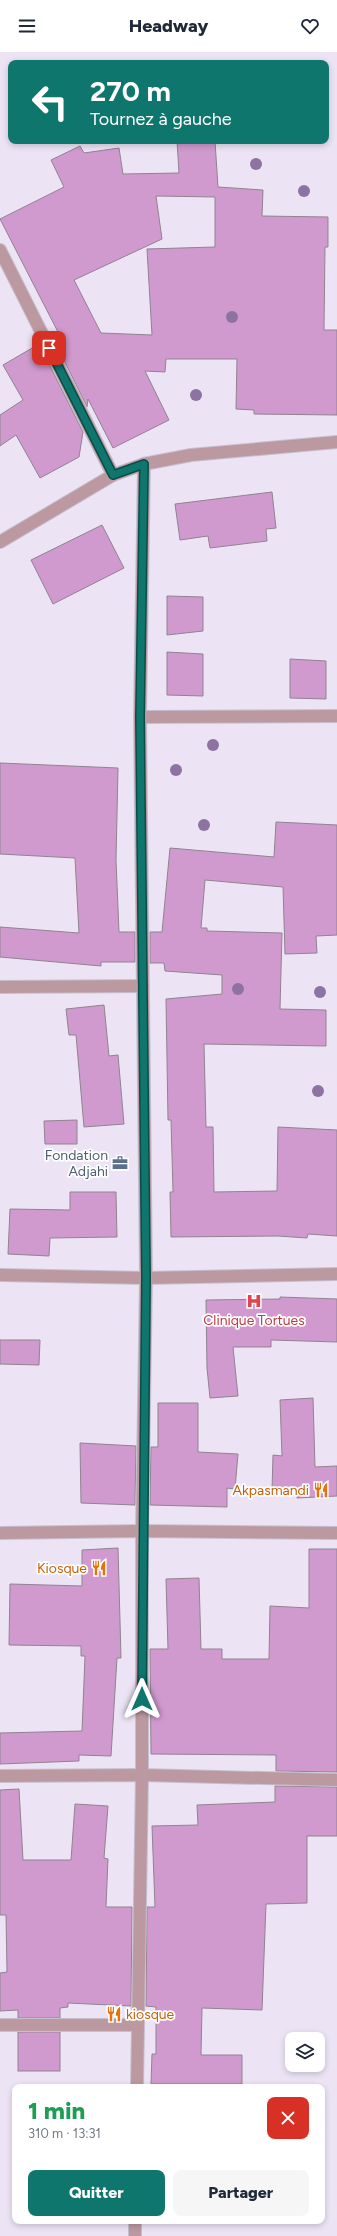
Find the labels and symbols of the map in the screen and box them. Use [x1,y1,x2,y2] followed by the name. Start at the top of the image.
[32,331,66,365] pin
[45,1147,108,1180] place label: Fondation Adjahi
[111,1154,129,1172] office icon: Fondation Adjahi
[245,1292,263,1310] hospital icon: Clinique Tortues
[203,1312,305,1329] place label: Clinique Tortues
[312,1481,330,1499] restaurant icon: Akpasmandi
[232,1482,309,1499] place label: Akpasmandi
[90,1559,108,1577] restaurant icon: Kiosque
[37,1560,87,1577] place label: Kiosque
[121,1678,163,1720] position arrow
[105,2005,123,2023] restaurant icon: kiosque
[126,2006,175,2023] place label: kiosque

